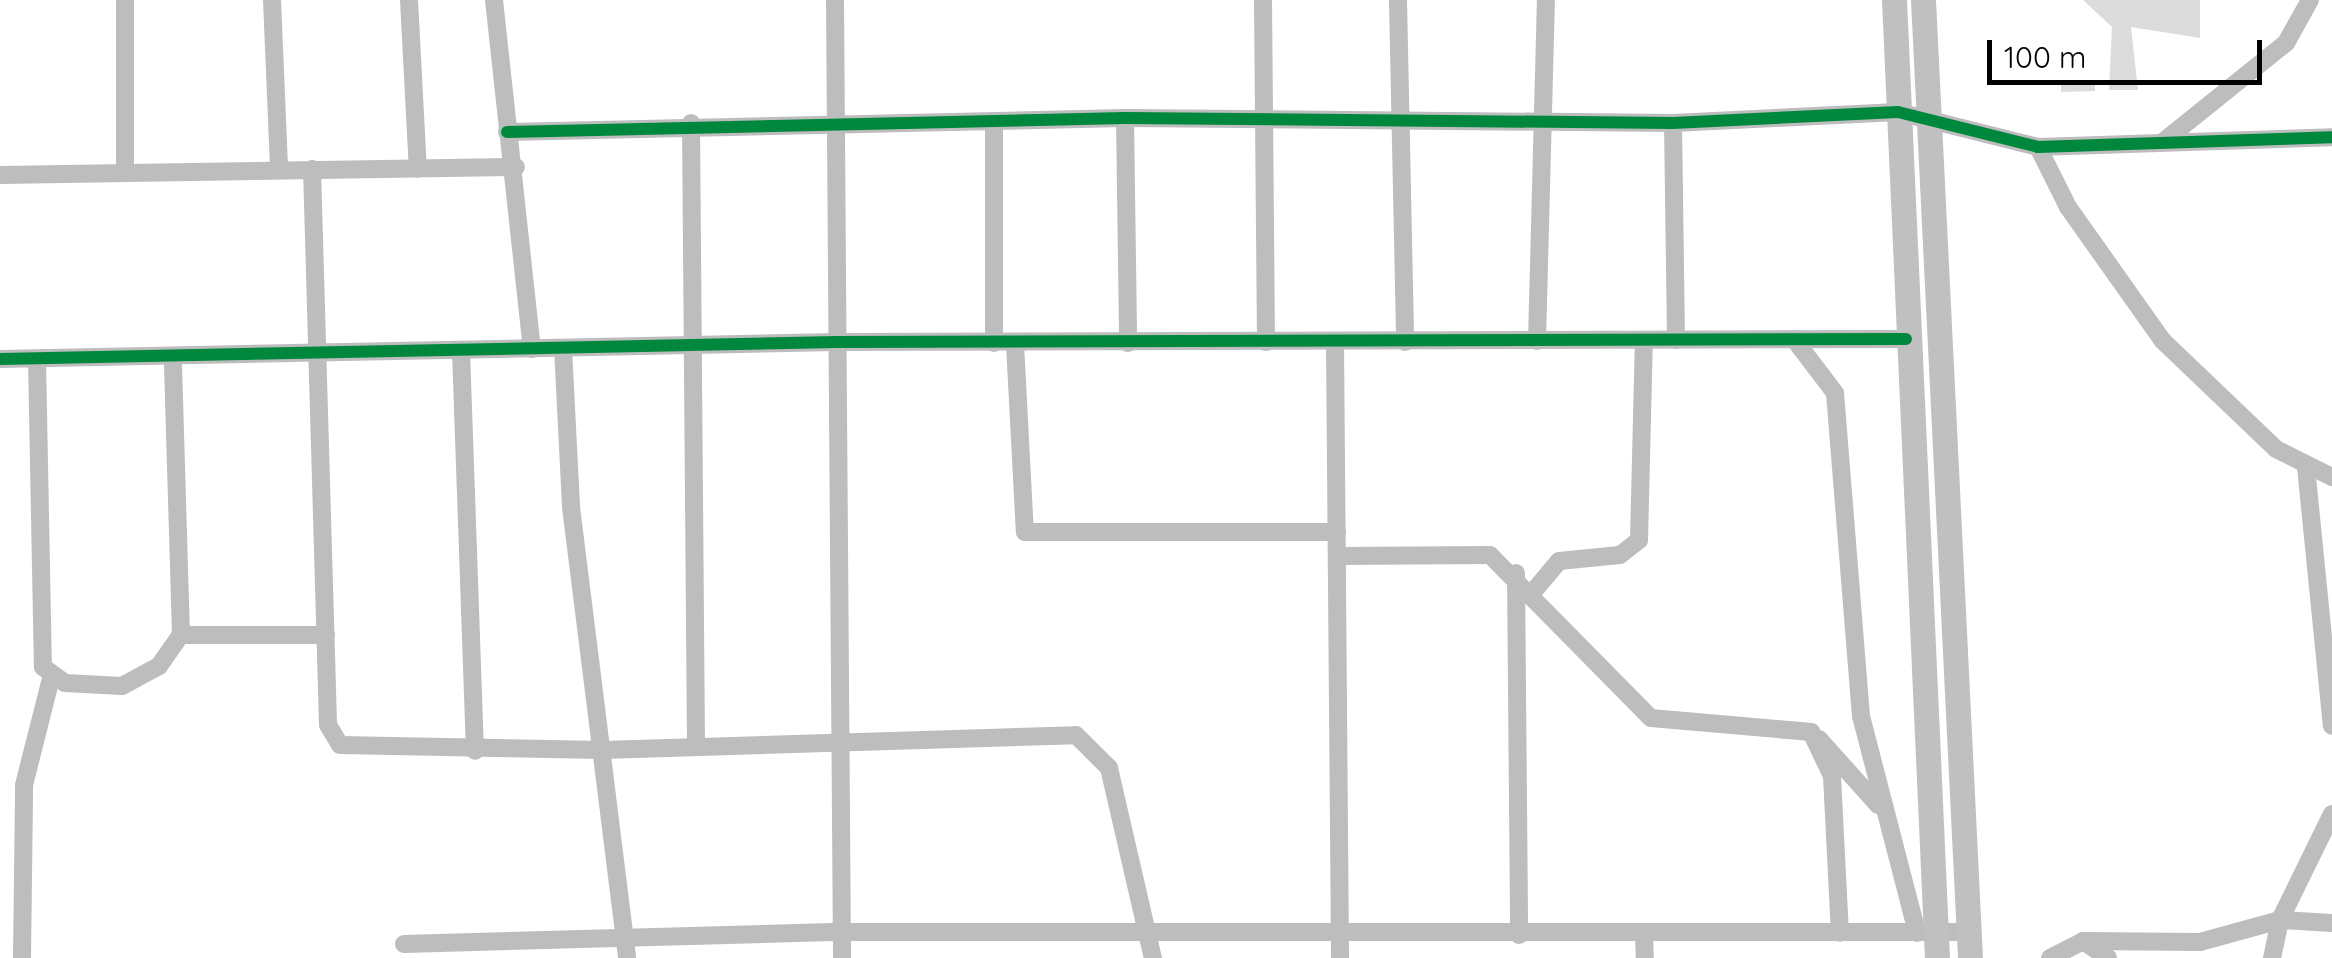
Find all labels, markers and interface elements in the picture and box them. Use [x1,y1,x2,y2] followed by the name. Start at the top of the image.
[1992,20,2267,82] scale bar
[2004,38,2086,76] text: 100 m

